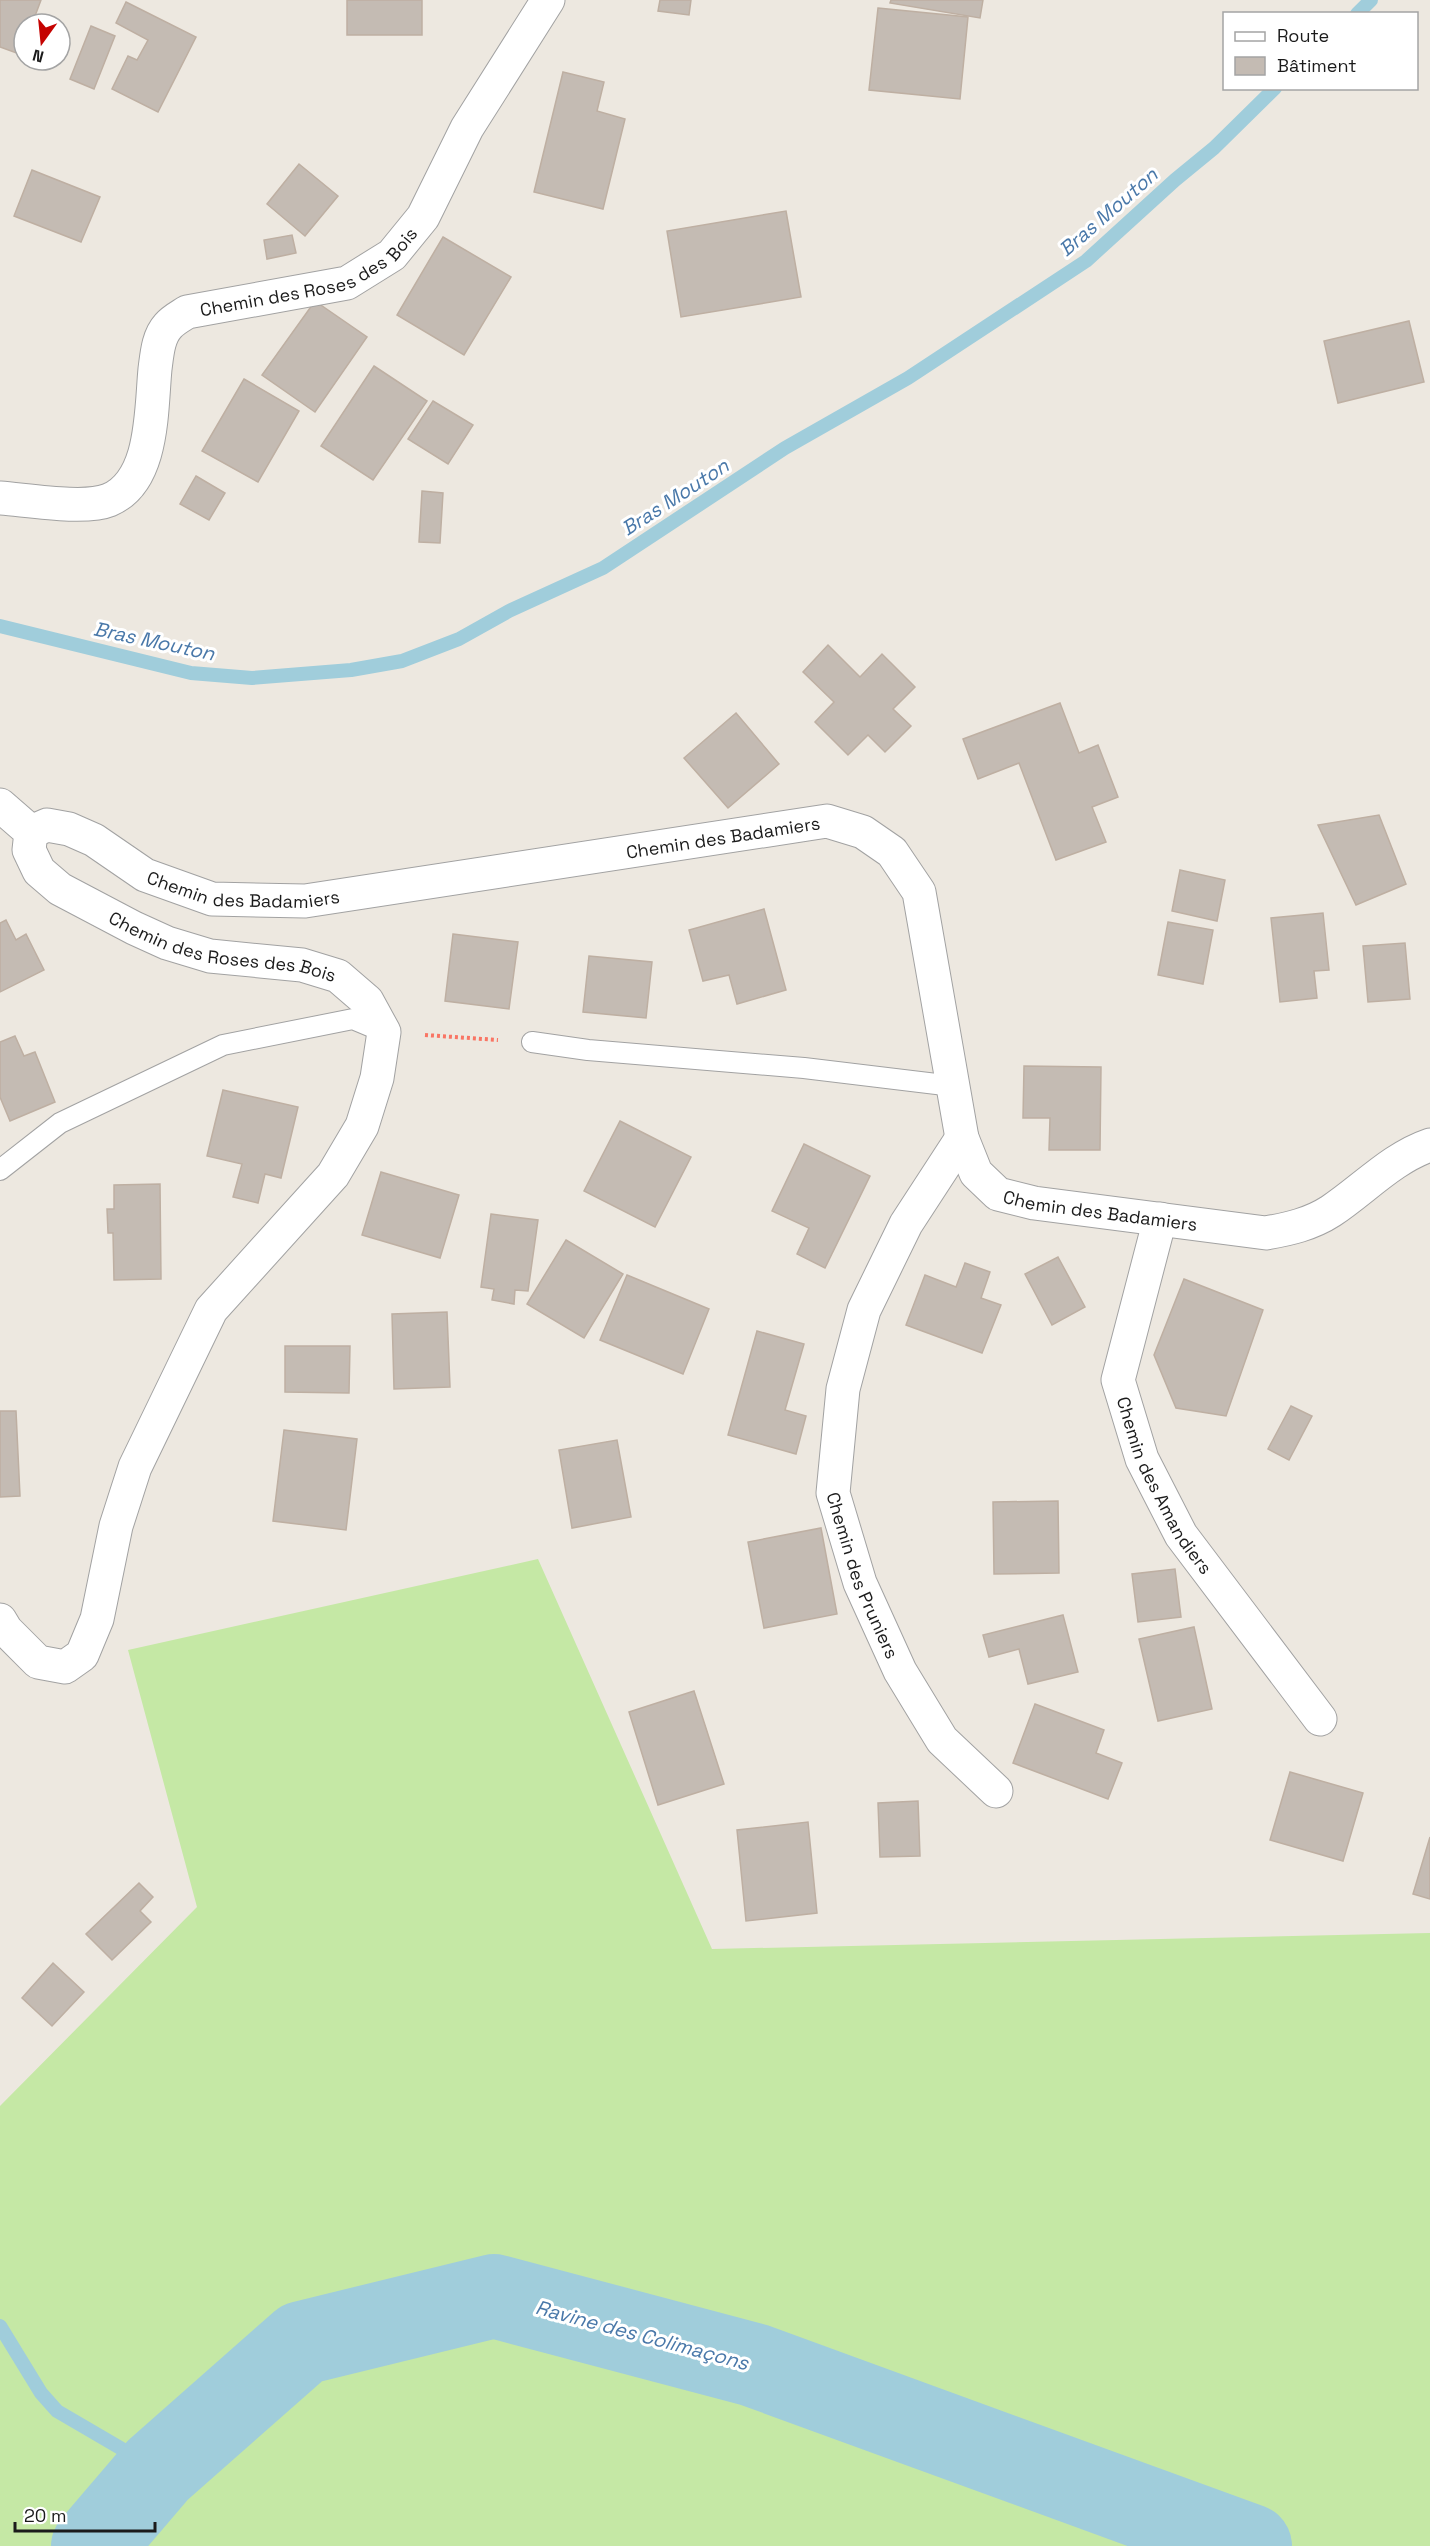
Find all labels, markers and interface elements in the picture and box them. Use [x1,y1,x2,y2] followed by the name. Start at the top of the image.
[12,12,72,72] north arrow
[1223,12,1418,90] legend
[1277,24,1329,47] text: Route
[30,44,46,68] text: N
[1277,54,1357,77] text: Bâtiment
[1053,161,1163,262] water label: Bras Mouton
[198,222,422,321] street label: Chemin des Roses des Bois
[616,452,734,541] water label: Bras Mouton
[91,616,218,667] water label: Bras Mouton
[624,811,821,863] street label: Chemin des Badamiers
[144,865,341,913] street label: Chemin des Badamiers
[105,905,339,986] street label: Chemin des Roses des Bois
[1001,1184,1199,1236] street label: Chemin des Badamiers
[1112,1394,1218,1578] street label: Chemin des Amandiers
[822,1489,904,1662] street label: Chemin des Pruniers
[533,2294,753,2376] water label: Ravine des Colimaçons
[15,2495,154,2533] scale bar
[24,2504,67,2527] text: 20 m

